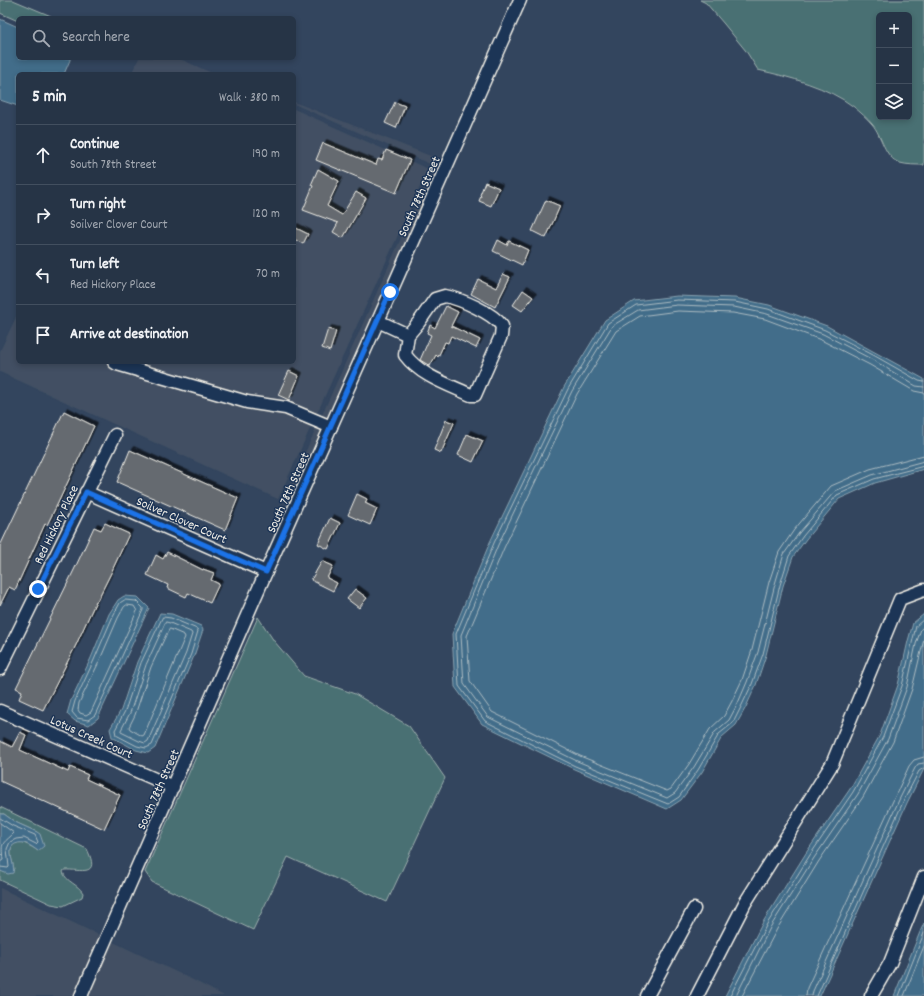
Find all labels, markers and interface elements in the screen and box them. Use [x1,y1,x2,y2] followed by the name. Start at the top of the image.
[876,12,912,120] map controls
[876,12,912,48] button: +
[16,16,296,60] search box
[30,27,52,49] icon: search
[62,27,130,49] text: Search here
[876,48,912,84] button: −
[876,84,912,120] button: layers
[32,86,66,110] text: 5 min
[219,89,280,108] text: Walk · 380 m
[70,134,119,156] text: Continue
[32,144,54,166] icon: ahead
[252,145,280,164] text: 190 m
[394,154,447,240] street label: South 78th Street
[70,156,156,175] text: South 78th Street
[70,194,126,216] text: Turn right
[32,204,54,226] icon: right
[252,205,280,224] text: 120 m
[70,216,168,235] text: Soilver Clover Court
[70,254,119,276] text: Turn left
[32,264,54,286] icon: left
[256,265,280,284] text: 70 m
[70,276,156,295] text: Red Hickory Place
[381,283,399,301] route start
[32,324,54,346] icon: arrive
[70,324,188,346] text: Arrive at destination
[263,450,316,536] street label: South 78th Street
[30,482,85,568] street label: Red Hickory Place
[133,493,230,550] street label: Soilver Clover Court
[29,580,47,598] route end
[47,712,135,765] street label: Lotus Creek Court
[133,747,186,833] street label: South 78th Street

